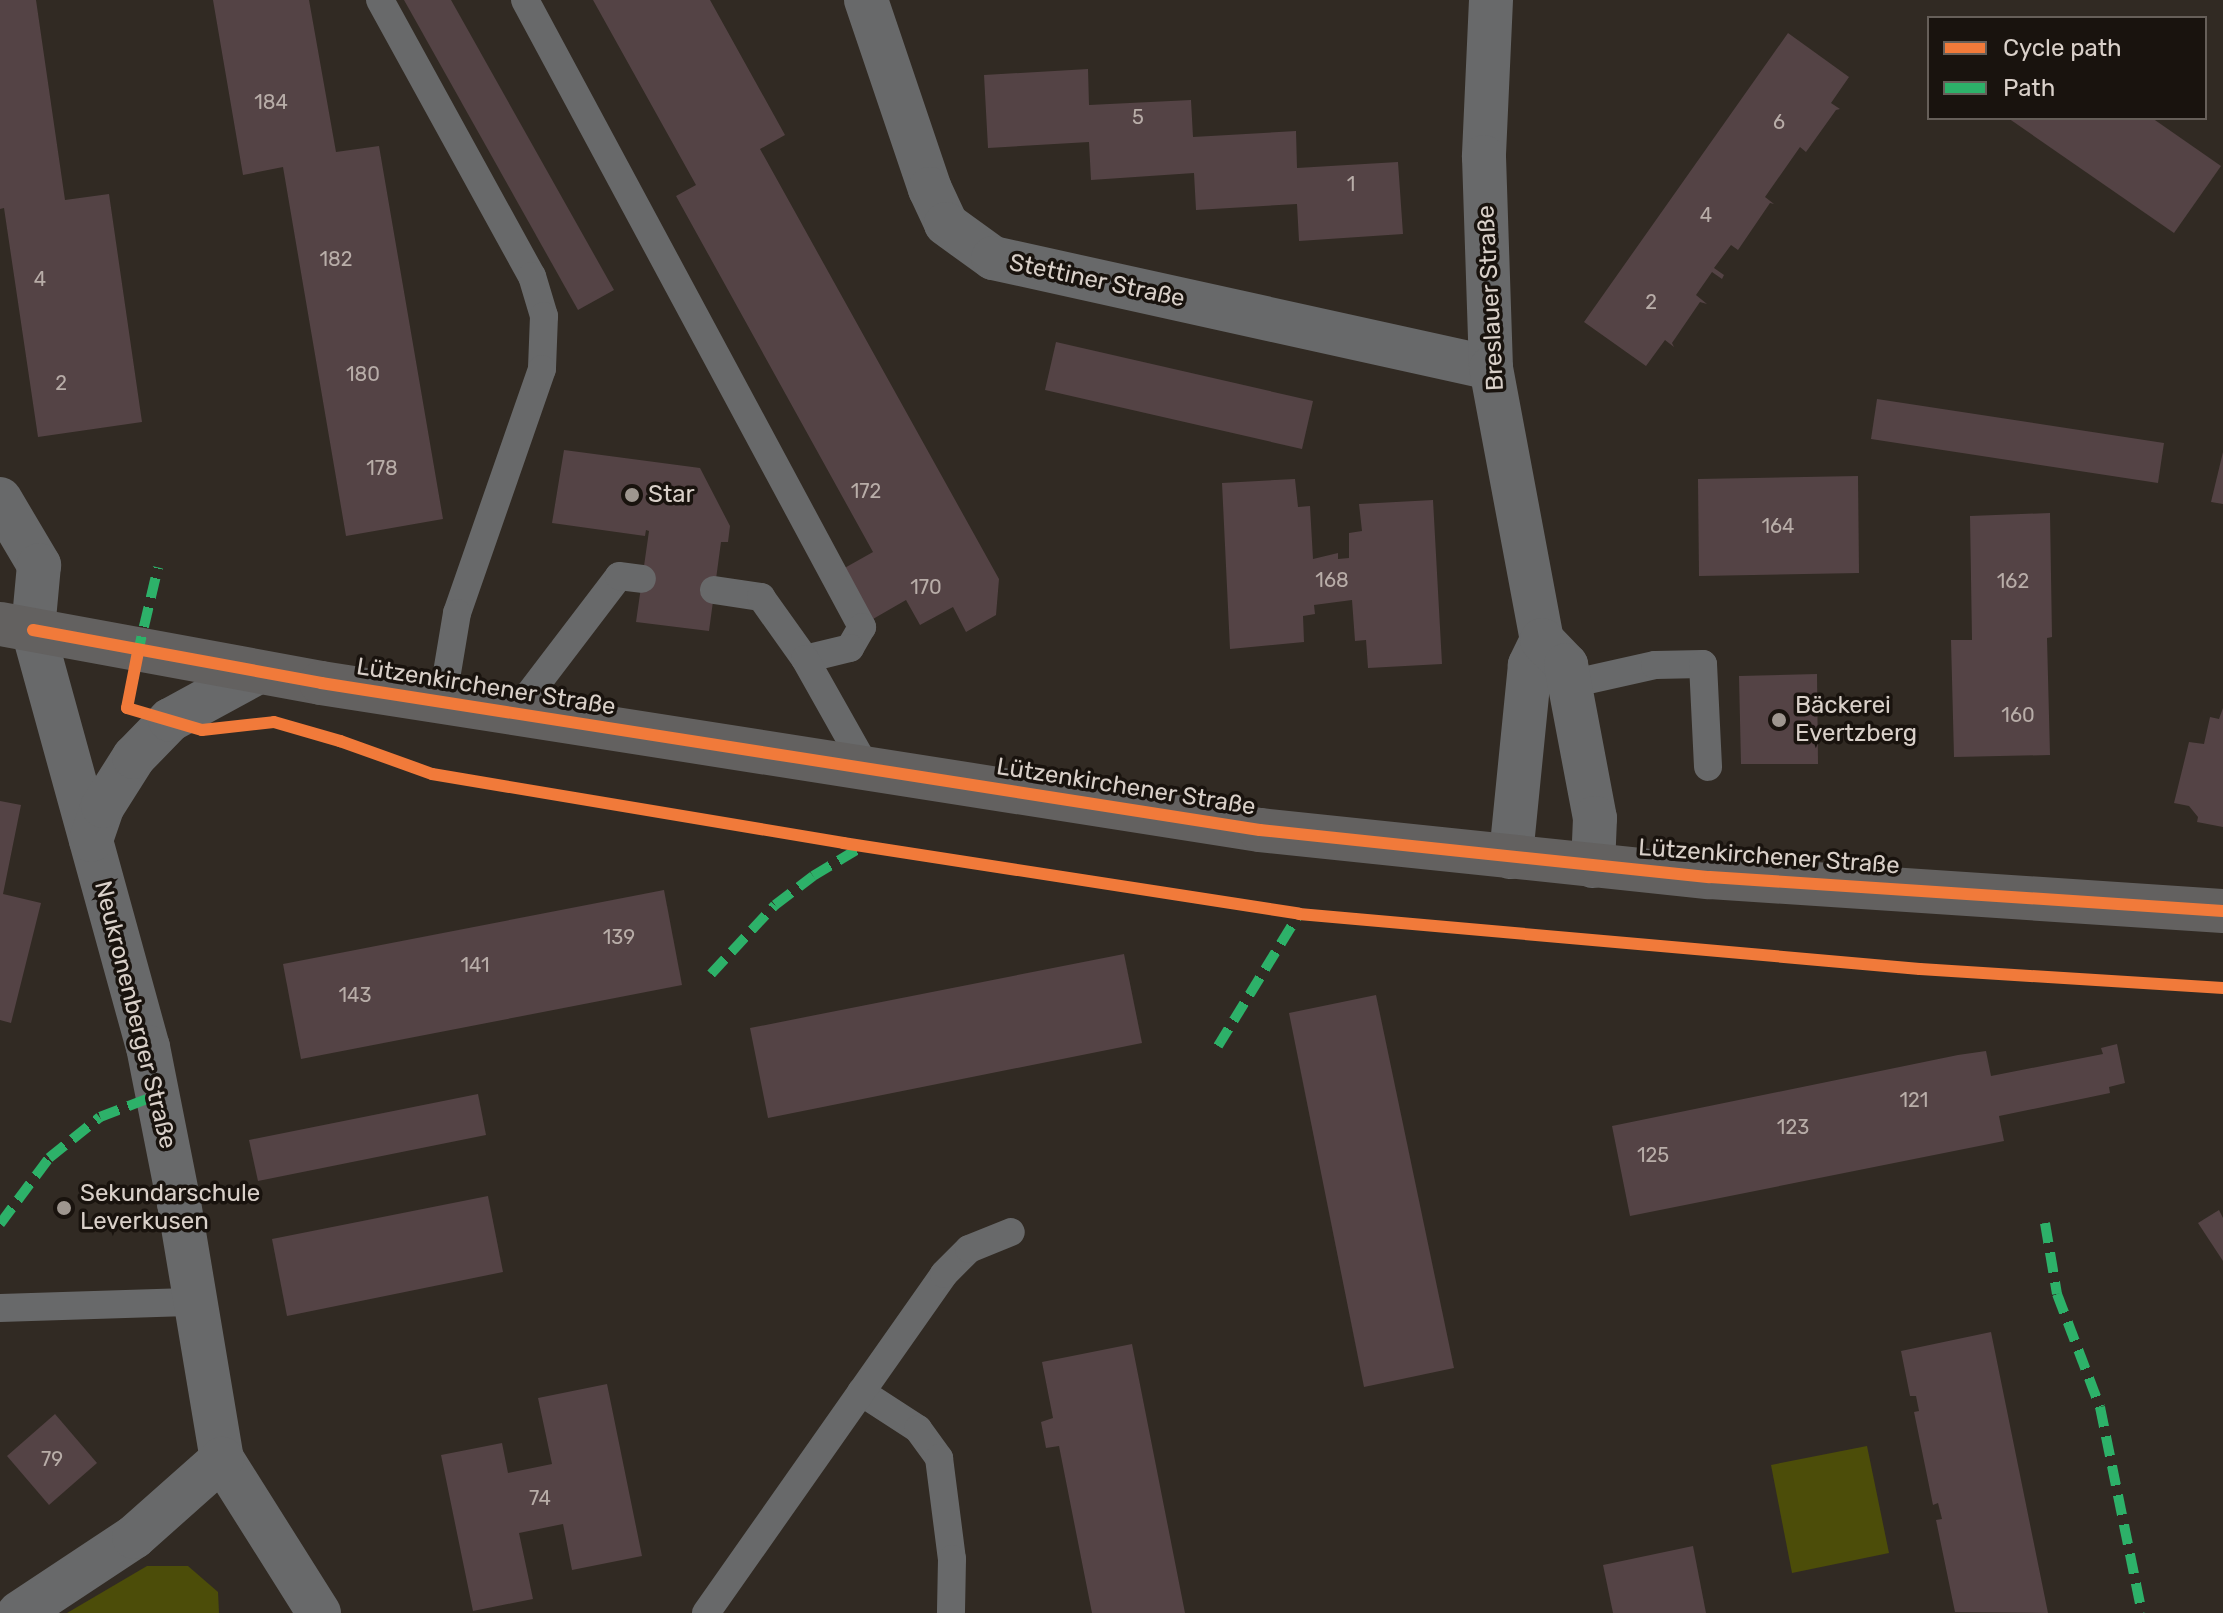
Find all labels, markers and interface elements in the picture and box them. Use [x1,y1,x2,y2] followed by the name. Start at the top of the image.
[1927,16,2207,120] legend
[2003,34,2122,62] text: Cycle path
[2003,74,2055,102] text: Path
[254,90,288,114] house number: 184
[1132,105,1144,129] house number: 5
[1773,110,1785,134] house number: 6
[1347,172,1355,196] house number: 1
[1700,203,1712,227] house number: 4
[1472,204,1510,392] street label: Breslauer Straße
[319,247,353,271] house number: 182
[1006,248,1188,314] street label: Stettiner Straße
[34,267,46,291] house number: 4
[1645,290,1657,314] house number: 2
[346,362,380,386] house number: 180
[55,371,67,395] house number: 2
[366,456,398,480] house number: 178
[851,479,881,503] house number: 172
[648,481,695,509] place label: Star
[623,486,641,504] marker: Star
[1761,514,1795,538] house number: 164
[1315,568,1349,592] house number: 168
[1997,569,2029,593] house number: 162
[910,575,942,599] house number: 170
[354,652,618,722] street label: Lützenkirchener Straße
[1795,692,1917,748] place label: Bäckerei Evertzberg
[2001,703,2035,727] house number: 160
[1770,711,1788,729] marker: Bäckerei Evertzberg
[994,752,1258,822] street label: Lützenkirchener Straße
[1637,833,1901,881] street label: Lützenkirchener Straße
[88,878,182,1152] street label: Neukronenberger Straße
[603,925,635,949] house number: 139
[460,953,490,977] house number: 141
[339,983,371,1007] house number: 143
[1900,1088,1928,1112] house number: 121
[1777,1115,1809,1139] house number: 123
[1637,1143,1669,1167] house number: 125
[80,1180,260,1236] place label: Sekundarschule Leverkusen
[55,1199,73,1217] marker: Sekundarschule Leverkusen
[41,1447,63,1471] house number: 79
[529,1486,551,1510] house number: 74

